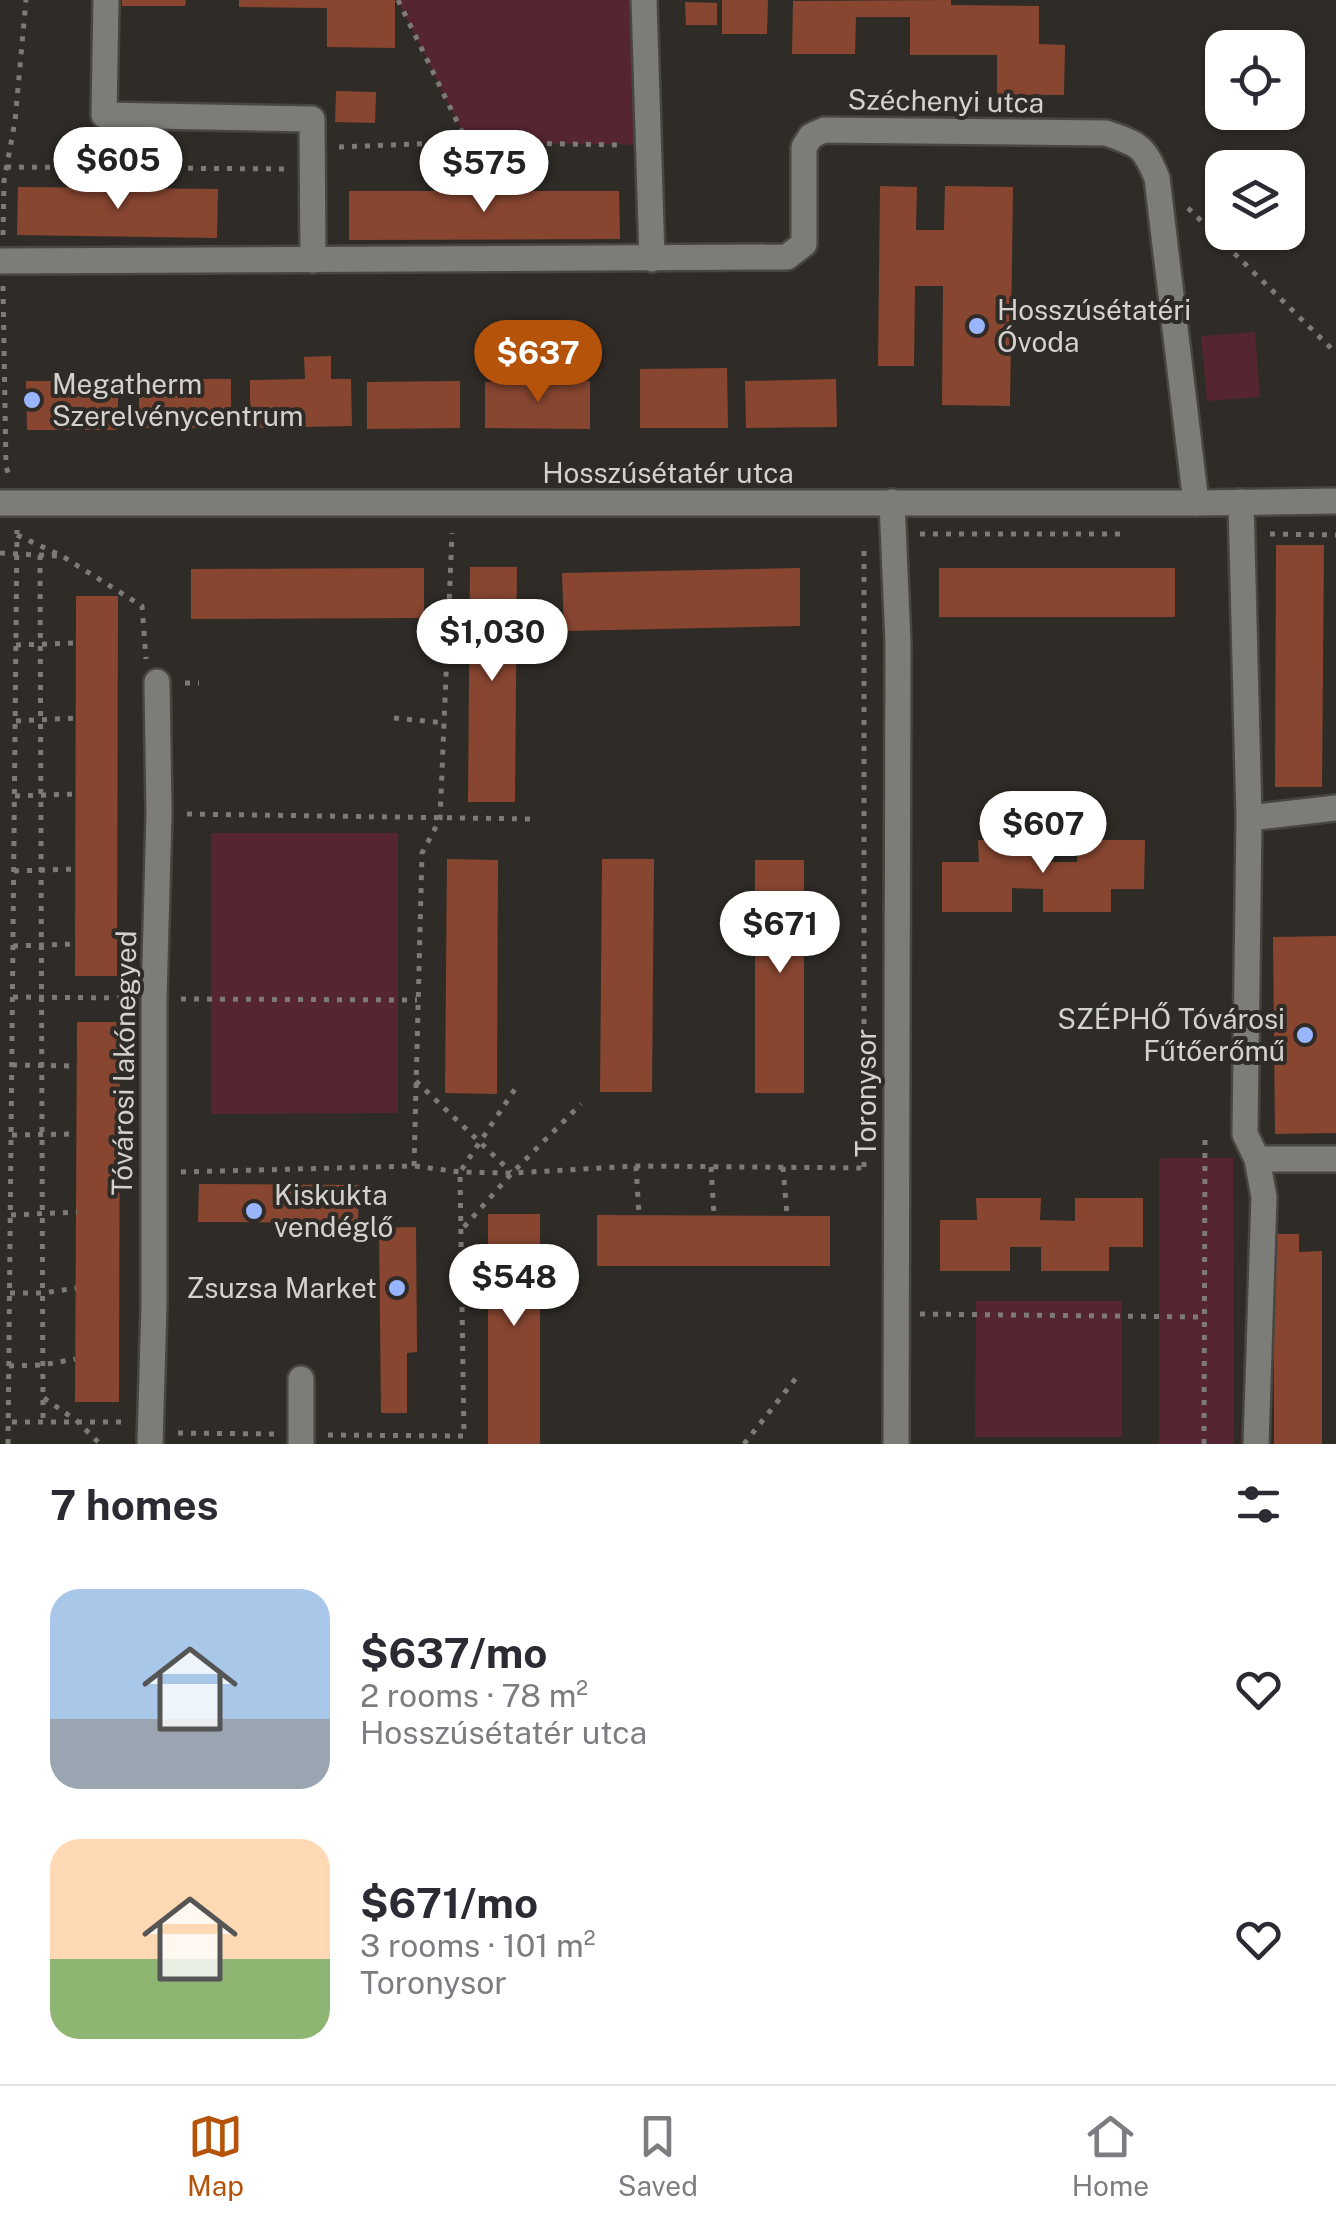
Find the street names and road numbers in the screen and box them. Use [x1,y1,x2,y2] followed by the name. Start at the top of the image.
[847,82,1045,119] street label: Széchenyi utca
[542,456,794,489] street label: Hosszúsétatér utca
[105,930,142,1196] street label: Tóvárosi lakónegyed
[849,1029,882,1157] street label: Toronysor

